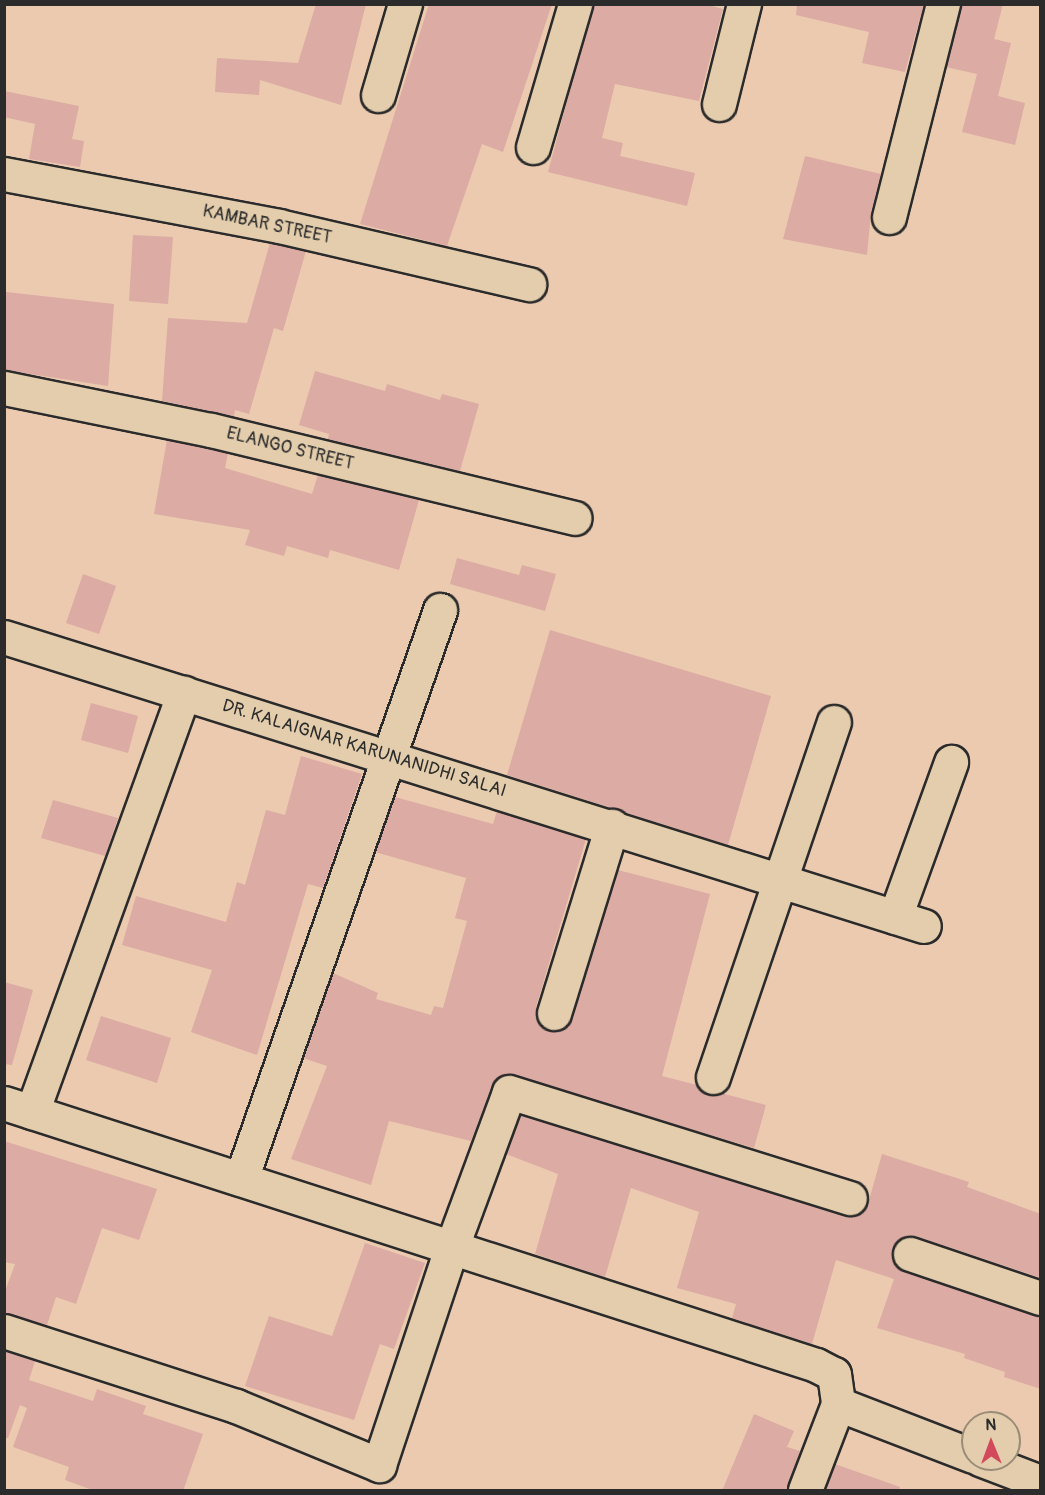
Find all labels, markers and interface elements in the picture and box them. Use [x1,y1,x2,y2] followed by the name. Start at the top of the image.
[201,201,333,249] street label: KAMBAR STREET
[224,423,356,475] street label: ELANGO STREET
[219,695,509,803] street label: DR. KALAIGNAR KARUNANIDHI SALAI
[961,1411,1021,1471] north arrow
[985,1415,996,1435] text: N

